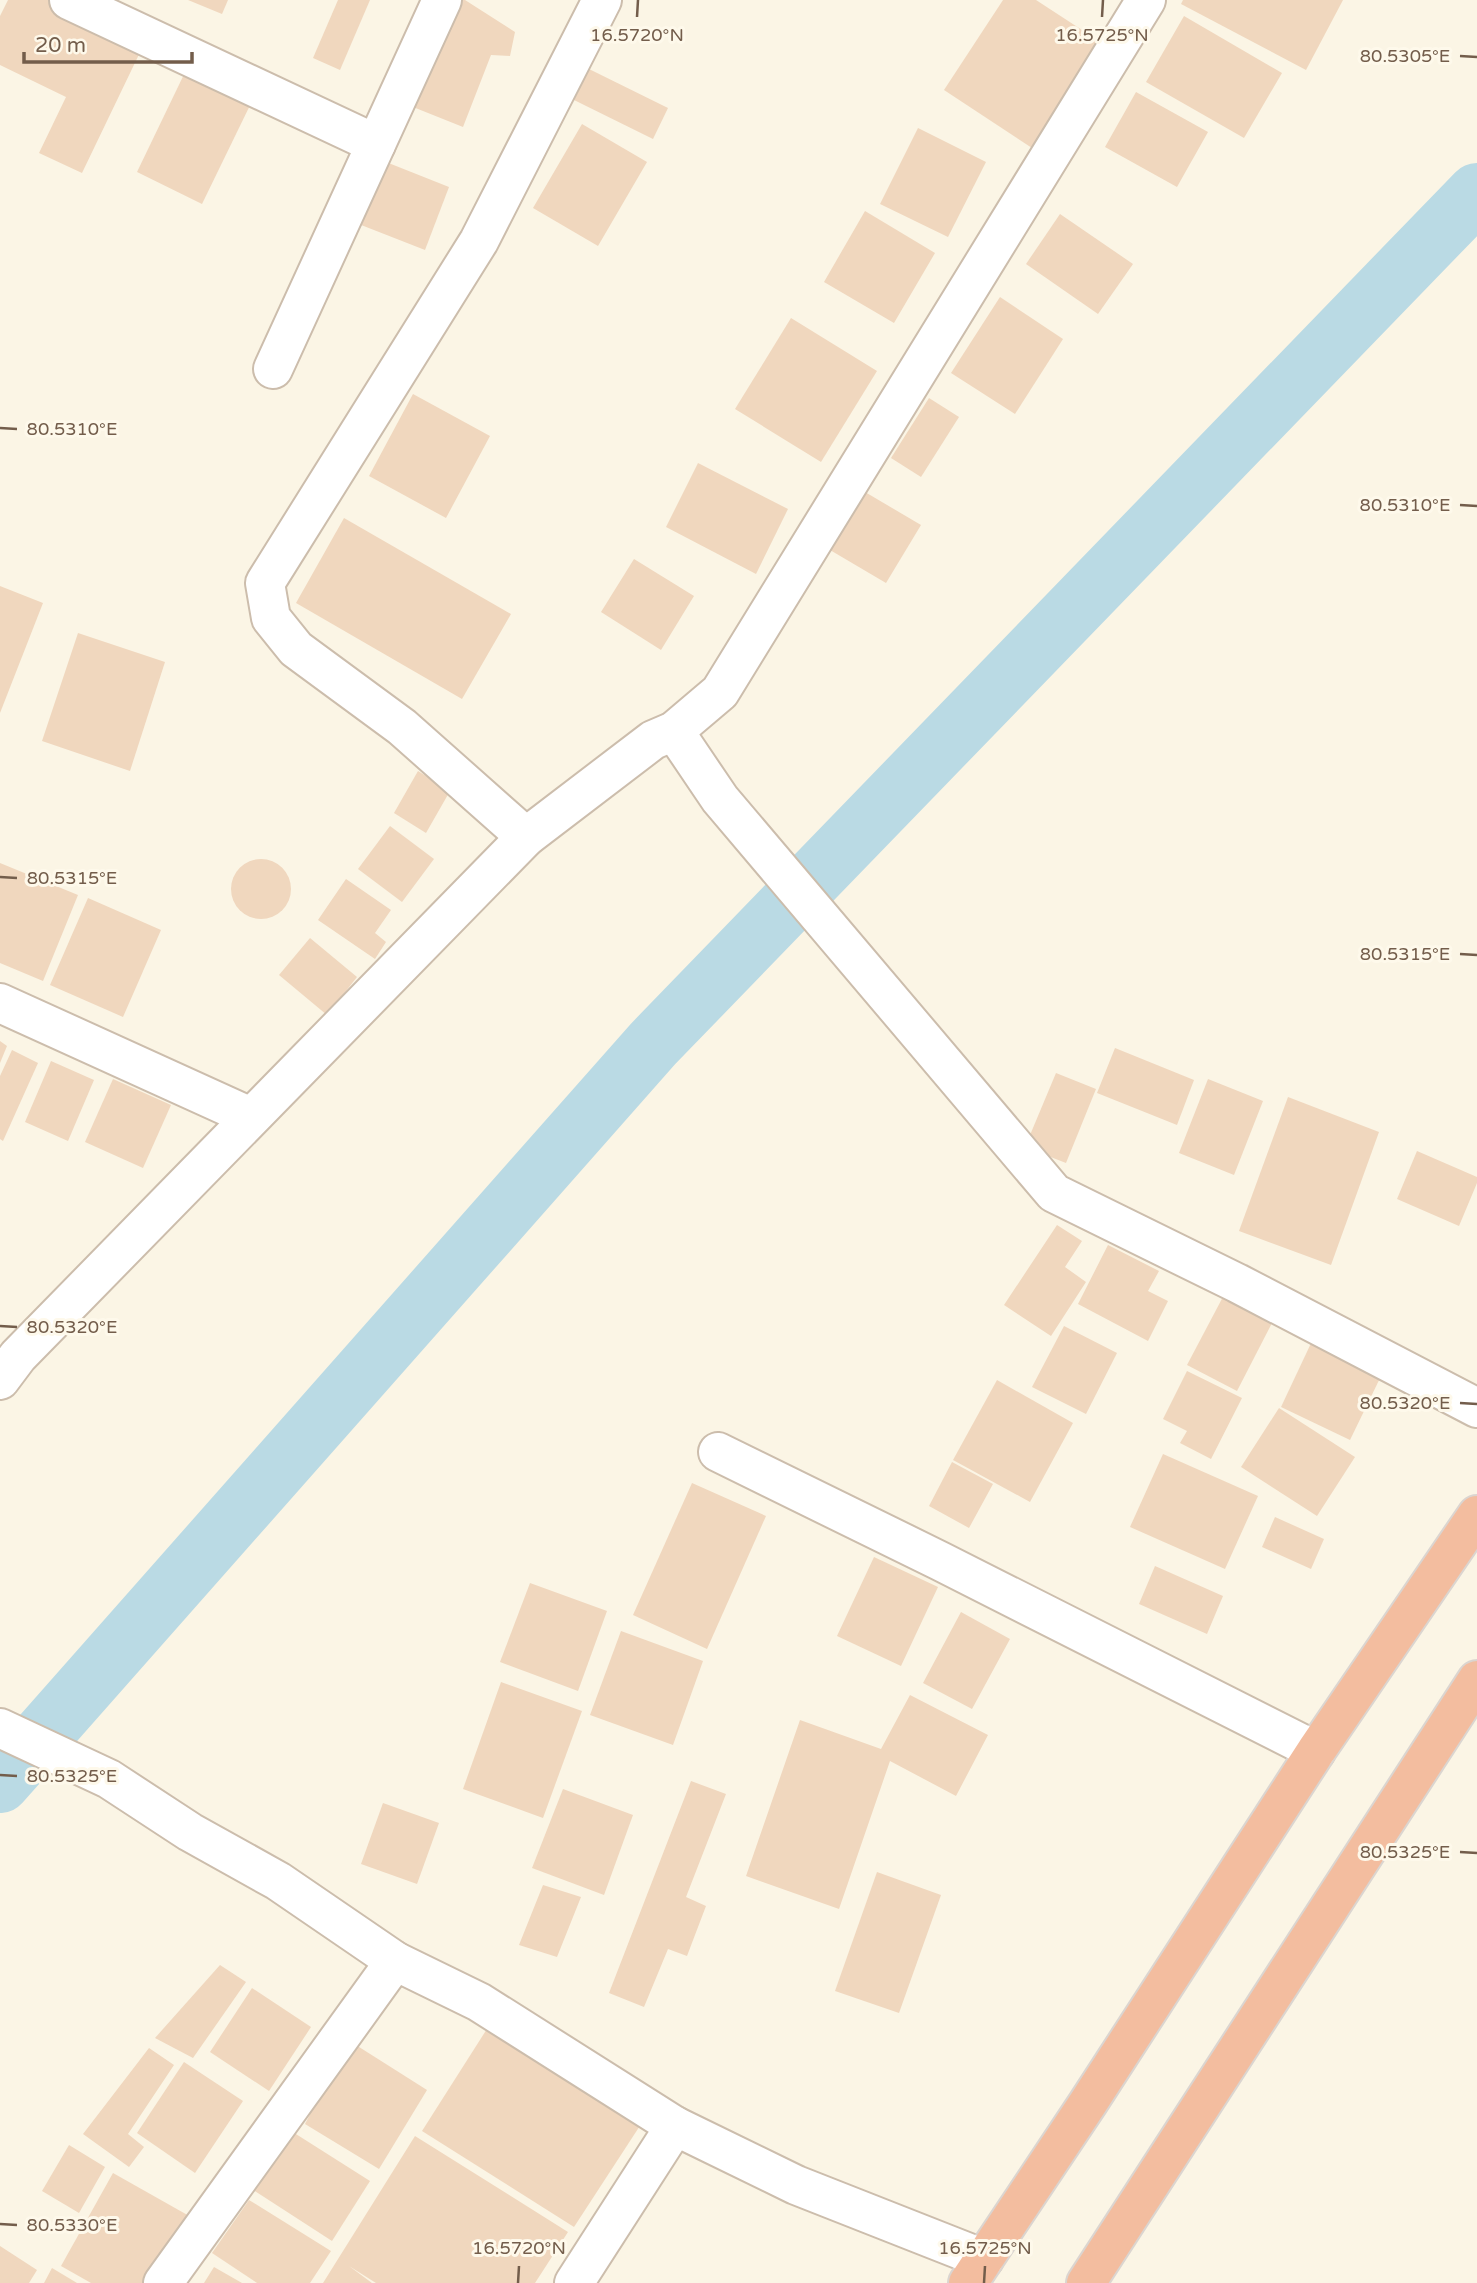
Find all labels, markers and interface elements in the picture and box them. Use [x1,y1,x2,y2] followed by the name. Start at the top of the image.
[24,21,192,65] scale bar
[590,24,684,46] text: 16.5720°N
[1055,24,1149,46] text: 16.5725°N
[35,33,86,58] text: 20 m
[1360,45,1450,67] text: 80.5305°E
[27,418,117,440] text: 80.5310°E
[1360,494,1450,516] text: 80.5310°E
[27,867,117,889] text: 80.5315°E
[1360,943,1450,965] text: 80.5315°E
[27,1316,117,1338] text: 80.5320°E
[1360,1392,1450,1414] text: 80.5320°E
[27,1765,117,1787] text: 80.5325°E
[1360,1841,1450,1863] text: 80.5325°E
[27,2214,117,2236] text: 80.5330°E
[472,2237,566,2259] text: 16.5720°N
[938,2237,1032,2259] text: 16.5725°N

